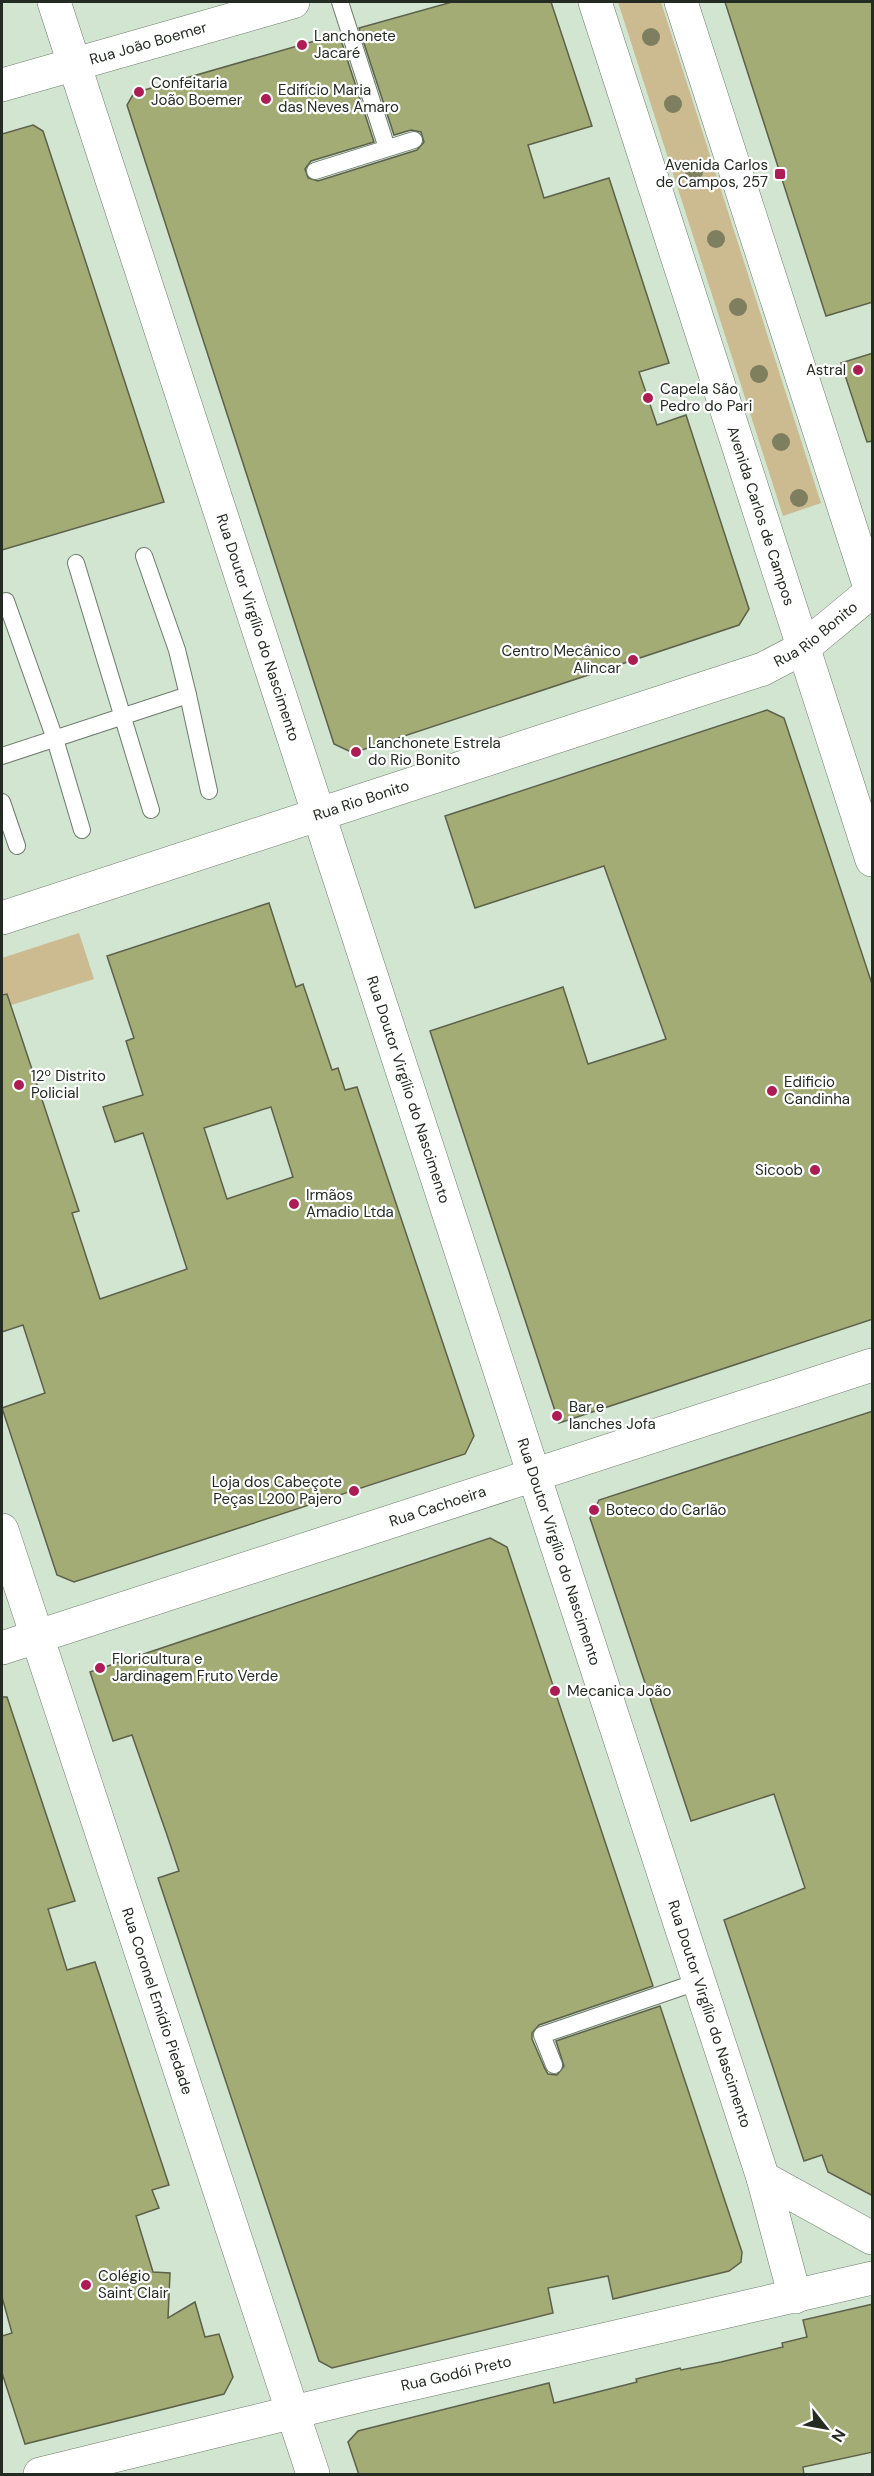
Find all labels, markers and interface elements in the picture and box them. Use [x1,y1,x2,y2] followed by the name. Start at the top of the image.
[87,17,210,70] street label: Rua João Boemer
[314,26,396,63] place label: Lanchonete Jacaré
[295,38,309,52] marker: Lanchonete Jacaré
[151,73,243,110] place label: Confeitaria João Boemer
[278,80,399,117] place label: Edifício Maria das Neves Amaro
[132,85,146,99] marker: Confeitaria João Boemer
[259,92,273,106] marker: Edifício Maria das Neves Amaro
[656,155,768,192] place label: Avenida Carlos de Campos, 257
[773,167,787,181] marker: Avenida Carlos de Campos, 257
[806,360,846,380] place label: Astral
[851,363,865,377] marker: Astral
[660,379,752,416] place label: Capela São Pedro do Pari
[641,391,655,405] marker: Capela São Pedro do Pari
[723,424,799,608] street label: Avenida Carlos de Campos
[211,511,304,744] street label: Rua Doutor Virgílio do Nascimento
[770,597,862,672] street label: Rua Rio Bonito
[502,641,621,678] place label: Centro Mecânico Alincar
[626,653,640,667] marker: Centro Mecânico Alincar
[368,733,501,770] place label: Lanchonete Estrela do Rio Bonito
[349,745,363,759] marker: Lanchonete Estrela do Rio Bonito
[311,775,412,825] street label: Rua Rio Bonito
[362,973,455,1206] street label: Rua Doutor Virgílio do Nascimento
[31,1066,106,1103] place label: 12º Distrito Policial
[784,1072,850,1109] place label: Edificio Candinha
[12,1078,26,1092] marker: 12º Distrito Policial
[765,1084,779,1098] marker: Edificio Candinha
[755,1160,803,1180] place label: Sicoob
[808,1163,822,1177] marker: Sicoob
[306,1185,394,1222] place label: Irmãos Amadio Ltda
[287,1197,301,1211] marker: Irmãos Amadio Ltda
[569,1397,656,1434] place label: Bar e lanches Jofa
[550,1409,564,1423] marker: Bar e lanches Jofa
[513,1436,605,1668] street label: Rua Doutor Virgílio do Nascimento
[212,1472,342,1509] place label: Loja dos Cabeçote Peças L200 Pajero
[387,1481,488,1531] street label: Rua Cachoeira
[347,1484,361,1498] marker: Loja dos Cabeçote Peças L200 Pajero
[606,1500,727,1520] place label: Boteco do Carlão
[587,1503,601,1517] marker: Boteco do Carlão
[112,1649,278,1686] place label: Floricultura e Jardinagem Fruto Verde
[93,1661,107,1675] marker: Floricultura e Jardinagem Fruto Verde
[567,1681,671,1701] place label: Mecanica João
[548,1684,562,1698] marker: Mecanica João
[663,1898,756,2130] street label: Rua Doutor Virgílio do Nascimento
[117,1905,197,2097] street label: Rua Coronel Emídio Piedade
[98,2266,169,2303] place label: Colégio Saint Clair
[79,2278,93,2292] marker: Colégio Saint Clair
[399,2351,513,2396] street label: Rua Godói Preto
[796,2398,856,2458] north arrow
[826,2425,850,2446] text: N

